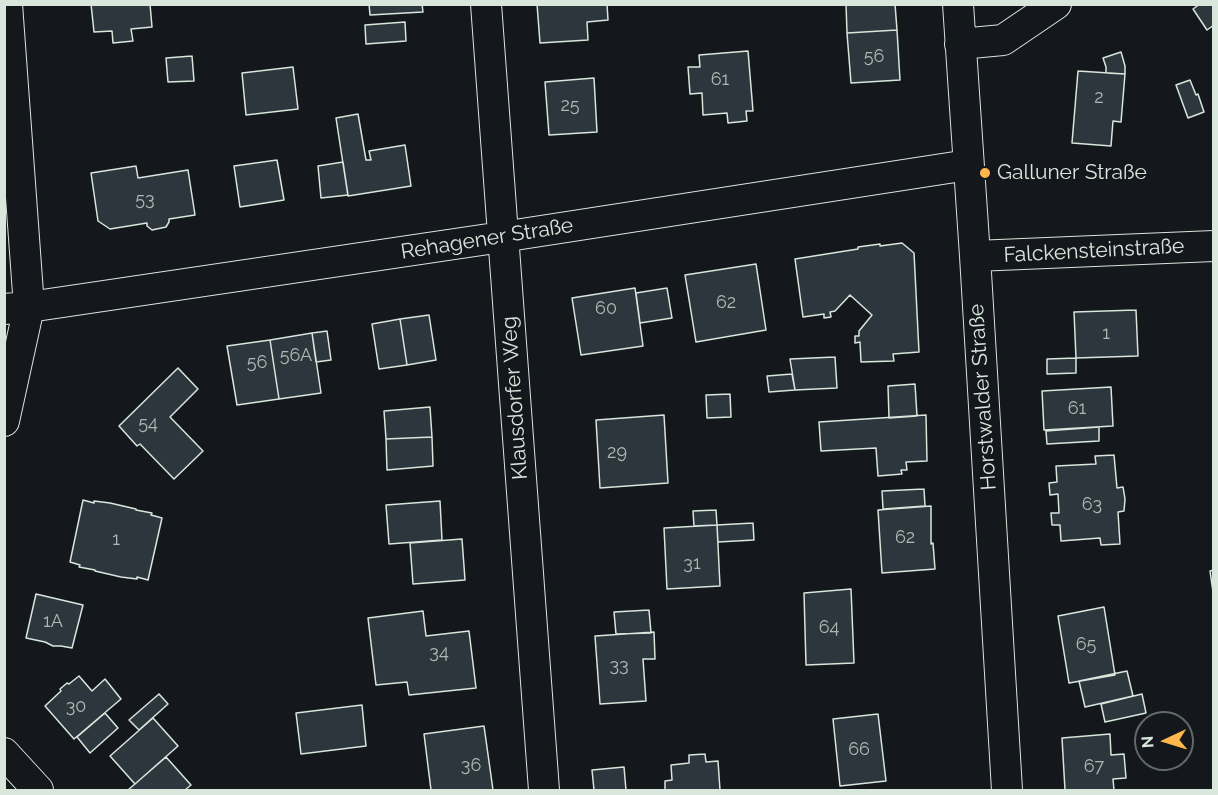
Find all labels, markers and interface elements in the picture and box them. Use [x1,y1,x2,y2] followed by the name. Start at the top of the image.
[864,46,884,68] house number: 56
[711,69,729,91] house number: 61
[1094,87,1104,109] house number: 2
[560,95,580,117] house number: 25
[997,160,1147,186] place label: Galluner Straße
[978,166,992,180] marker: Galluner Straße
[135,189,155,211] house number: 53
[399,213,575,265] street label: Rehagener Straße
[1003,234,1185,268] street label: Falckensteinstraße
[716,292,736,314] house number: 62
[595,298,617,320] house number: 60
[964,303,1002,491] street label: Horstwalder Straße
[497,315,533,481] street label: Klausdorfer Weg
[1102,323,1110,345] house number: 1
[280,345,312,367] house number: 56A
[247,352,267,374] house number: 56
[1068,398,1086,420] house number: 61
[138,413,158,435] house number: 54
[607,442,627,464] house number: 29
[1082,494,1102,516] house number: 63
[895,527,915,549] house number: 62
[112,529,120,551] house number: 1
[683,553,701,575] house number: 31
[43,611,63,633] house number: 1A
[819,617,839,639] house number: 64
[1076,634,1096,656] house number: 65
[429,642,449,664] house number: 34
[609,655,629,677] house number: 33
[66,696,86,718] house number: 30
[1134,711,1194,771] north arrow
[1138,735,1157,749] text: N
[848,739,870,761] house number: 66
[461,755,481,777] house number: 36
[1084,756,1104,778] house number: 67

